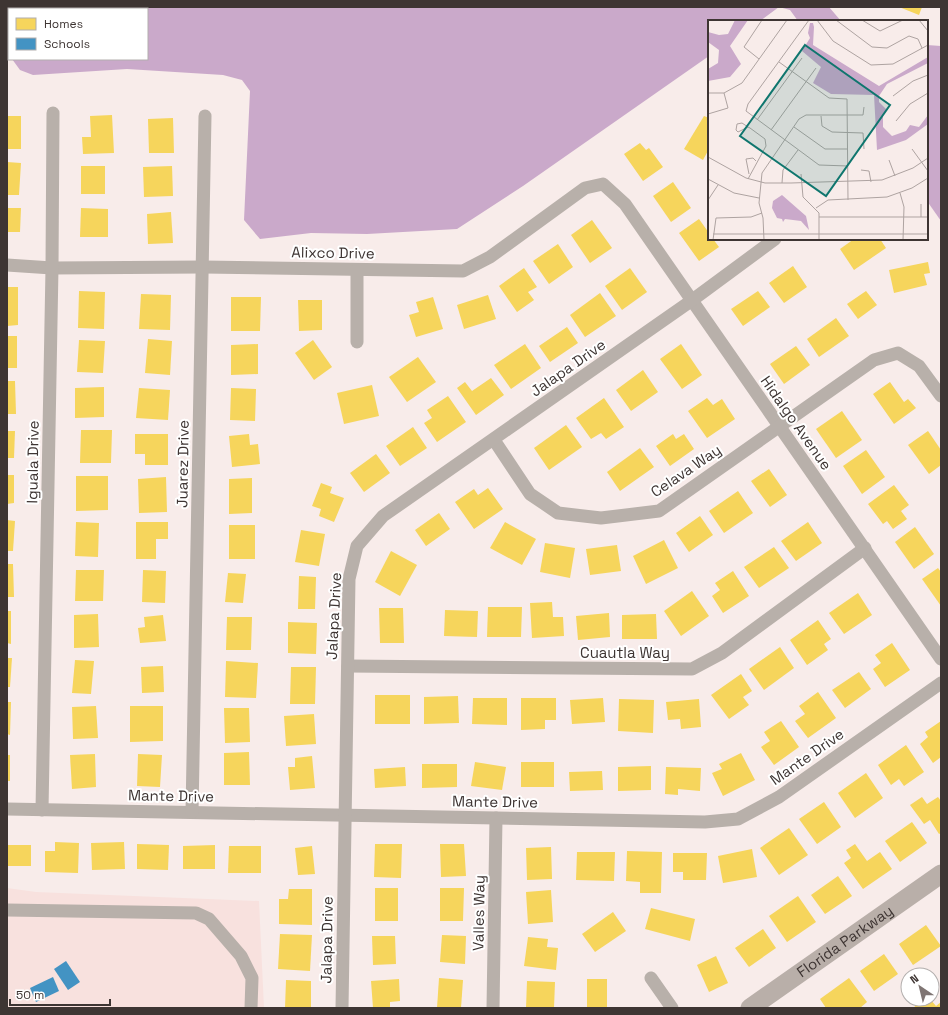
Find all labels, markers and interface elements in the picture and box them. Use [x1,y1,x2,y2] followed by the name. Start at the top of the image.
[8,8,148,60] legend
[44,16,83,32] text: Homes
[708,20,928,240] inset map
[44,36,90,52] text: Schools
[291,242,375,263] street label: Alixco Drive
[526,335,609,400] street label: Jalapa Drive
[757,372,836,474] street label: Hidalgo Avenue
[22,420,43,504] street label: Iguala Drive
[172,420,193,508] street label: Juarez Drive
[647,440,725,501] street label: Celava Way
[322,572,345,660] street label: Jalapa Drive
[580,643,670,662] street label: Cuautla Way
[766,724,847,789] street label: Mante Drive
[128,785,214,806] street label: Mante Drive
[452,791,538,812] street label: Mante Drive
[468,875,489,951] street label: Valles Way
[316,896,337,984] street label: Jalapa Drive
[793,901,897,981] street label: Florida Parkway
[900,967,940,1007] north arrow
[907,971,921,987] text: N
[10,981,110,1007] scale bar
[16,987,44,1003] text: 50 m

